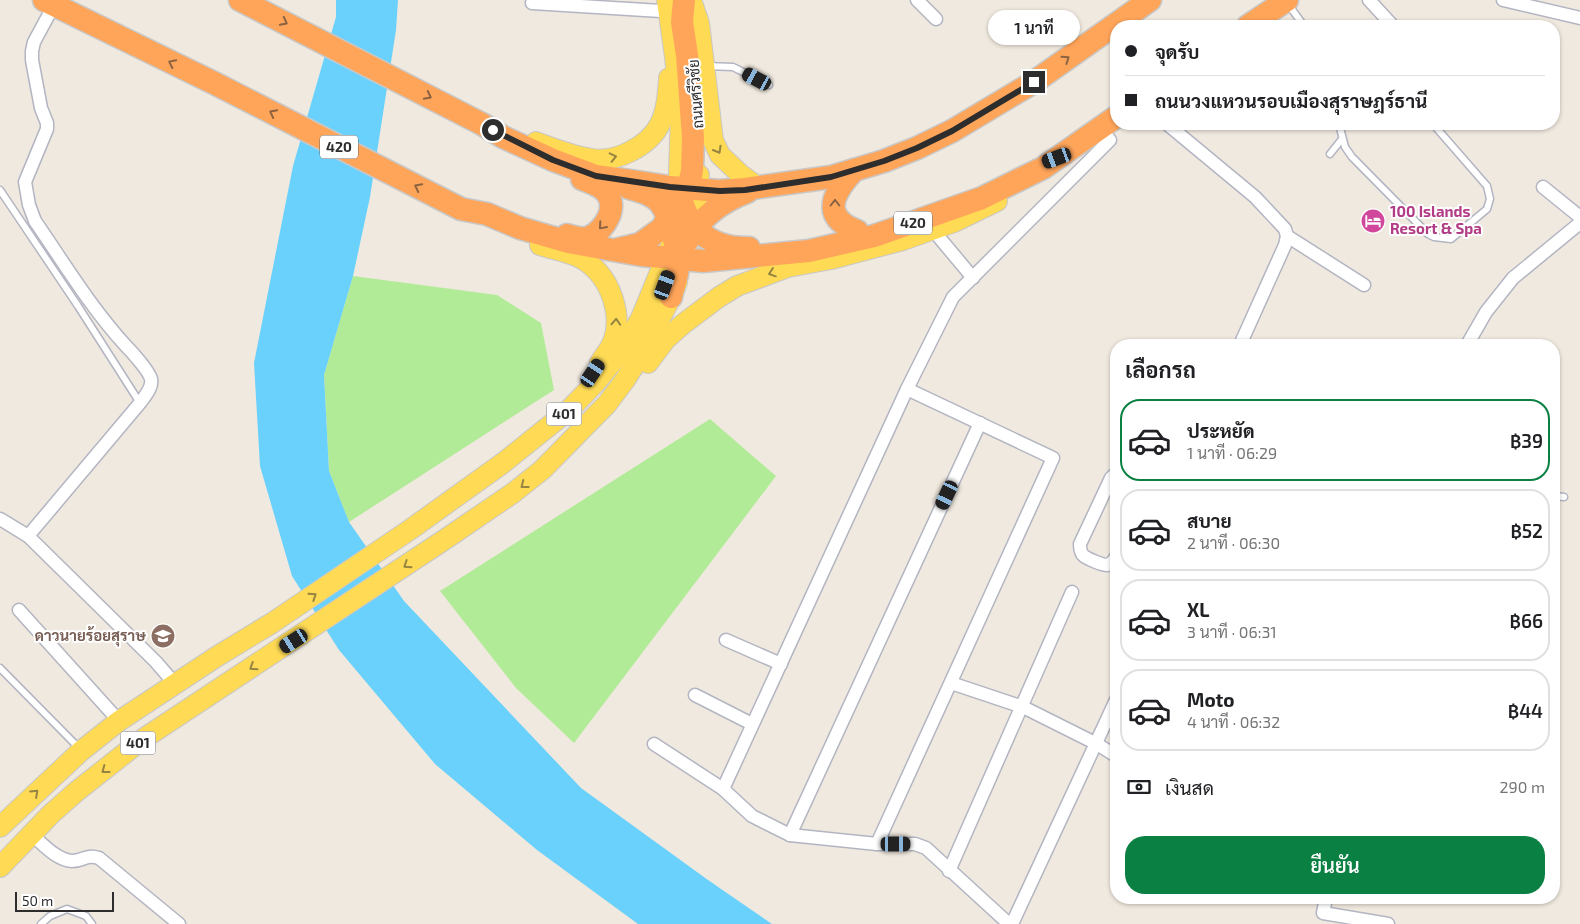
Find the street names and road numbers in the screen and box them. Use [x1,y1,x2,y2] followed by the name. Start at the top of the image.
[684,59,706,129] street label: ถนนศรีวิชัย
[320,136,358,158] road number: 420
[894,212,932,234] road number: 420
[546,402,582,426] road number: 401
[120,731,156,754] road number: 401

